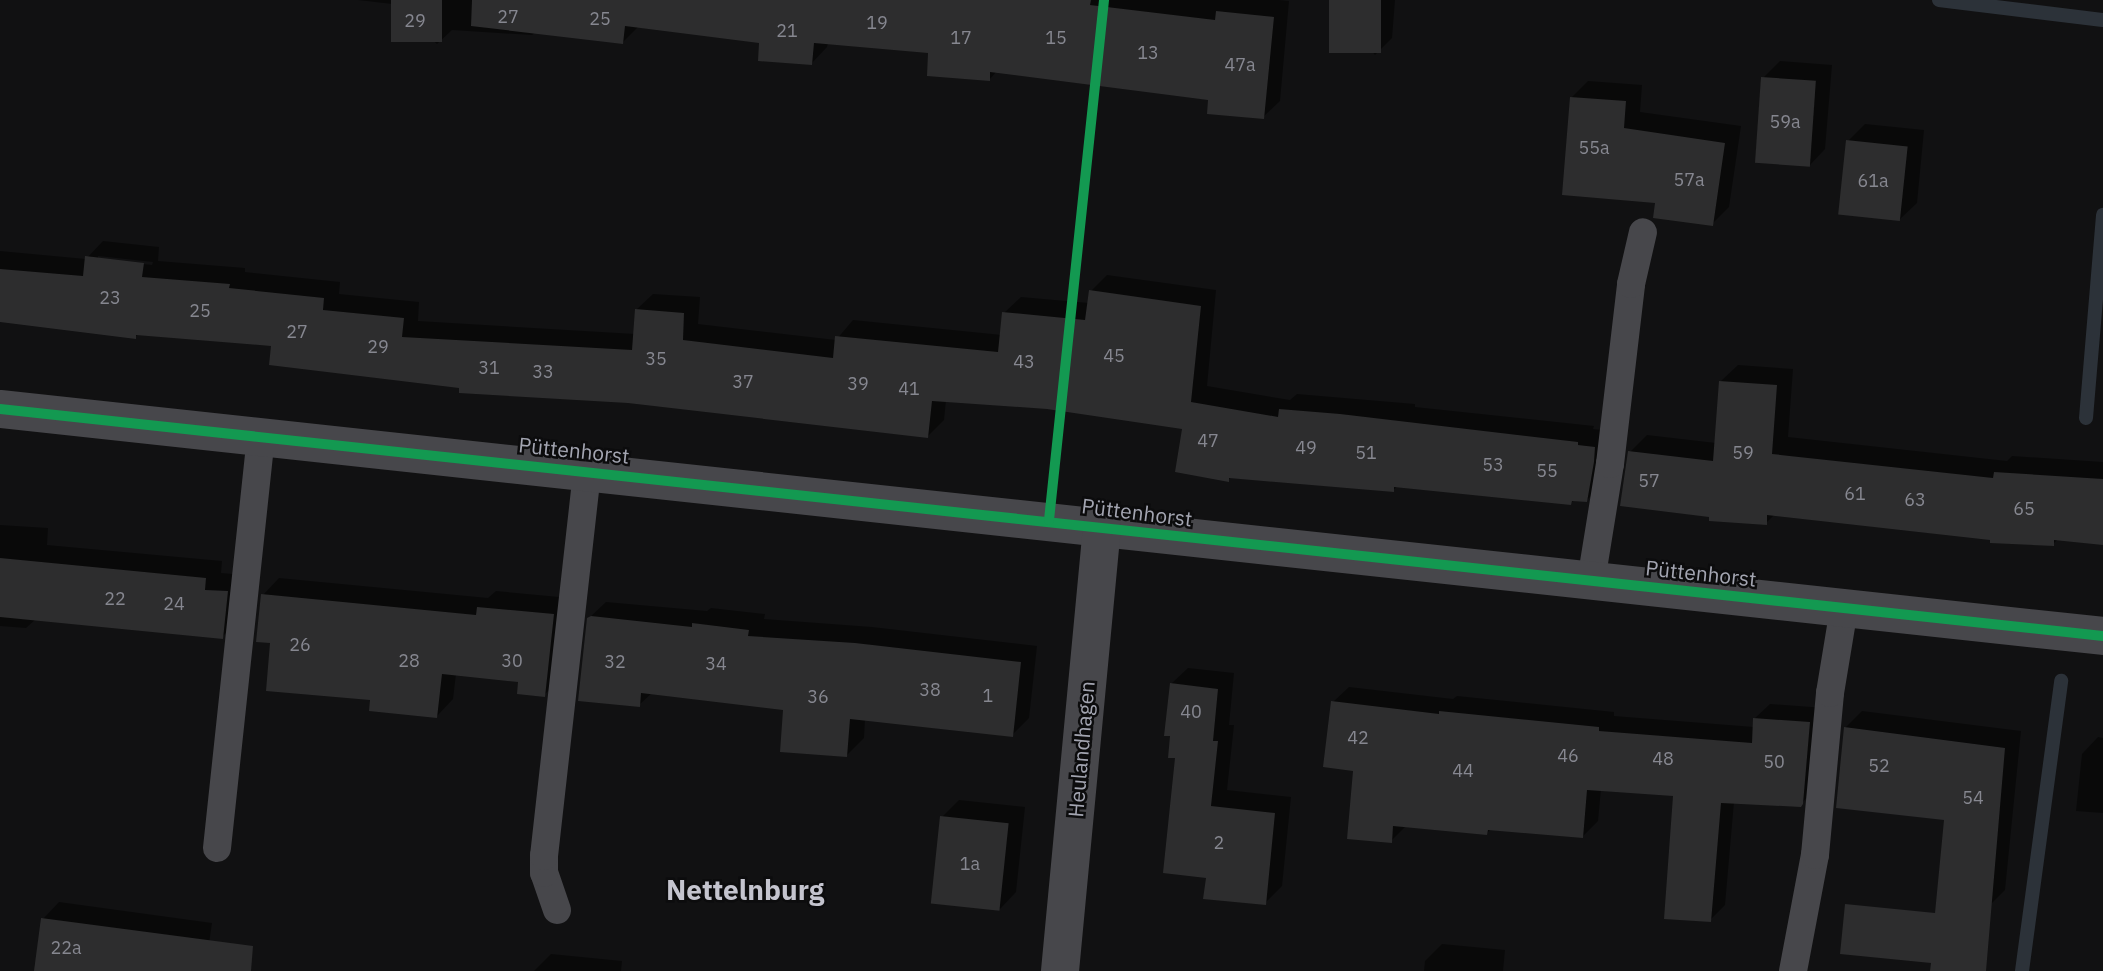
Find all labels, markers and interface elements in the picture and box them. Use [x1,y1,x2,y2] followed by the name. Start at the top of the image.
[497,6,519,28] house number: 27
[589,8,611,30] house number: 25
[404,10,426,32] house number: 29
[866,12,888,34] house number: 19
[776,20,798,42] house number: 21
[950,27,972,49] house number: 17
[1045,27,1067,49] house number: 15
[1137,42,1159,64] house number: 13
[1224,54,1256,76] house number: 47a
[1769,111,1801,133] house number: 59a
[1578,137,1610,159] house number: 55a
[1673,169,1705,191] house number: 57a
[1857,170,1889,192] house number: 61a
[99,287,121,309] house number: 23
[189,300,211,322] house number: 25
[286,321,308,343] house number: 27
[367,336,389,358] house number: 29
[1103,345,1125,367] house number: 45
[645,348,667,370] house number: 35
[1013,351,1035,373] house number: 43
[478,357,500,379] house number: 31
[532,361,554,383] house number: 33
[732,371,754,393] house number: 37
[847,373,869,395] house number: 39
[898,378,920,400] house number: 41
[1197,430,1219,452] house number: 47
[517,432,631,468] street label: Püttenhorst
[1295,437,1317,459] house number: 49
[1355,442,1377,464] house number: 51
[1732,442,1754,464] house number: 59
[1482,454,1504,476] house number: 53
[1536,460,1558,482] house number: 55
[1638,470,1660,492] house number: 57
[1844,483,1866,505] house number: 61
[1904,489,1926,511] house number: 63
[1080,493,1194,531] street label: Püttenhorst
[2013,498,2035,520] house number: 65
[1644,555,1758,591] street label: Püttenhorst
[104,588,126,610] house number: 22
[163,593,185,615] house number: 24
[289,634,311,656] house number: 26
[398,650,420,672] house number: 28
[501,650,523,672] house number: 30
[604,651,626,673] house number: 32
[705,653,727,675] house number: 34
[919,679,941,701] house number: 38
[1062,680,1100,818] street label: Heulandhagen
[983,685,993,707] house number: 1
[807,686,829,708] house number: 36
[1180,701,1202,723] house number: 40
[1347,727,1369,749] house number: 42
[1557,745,1579,767] house number: 46
[1652,748,1674,770] house number: 48
[1763,751,1785,773] house number: 50
[1868,755,1890,777] house number: 52
[1452,760,1474,782] house number: 44
[1962,787,1984,809] house number: 54
[1214,832,1224,854] house number: 2
[960,853,980,875] house number: 1a
[666,873,824,907] district label: Nettelnburg
[50,937,82,959] house number: 22a

